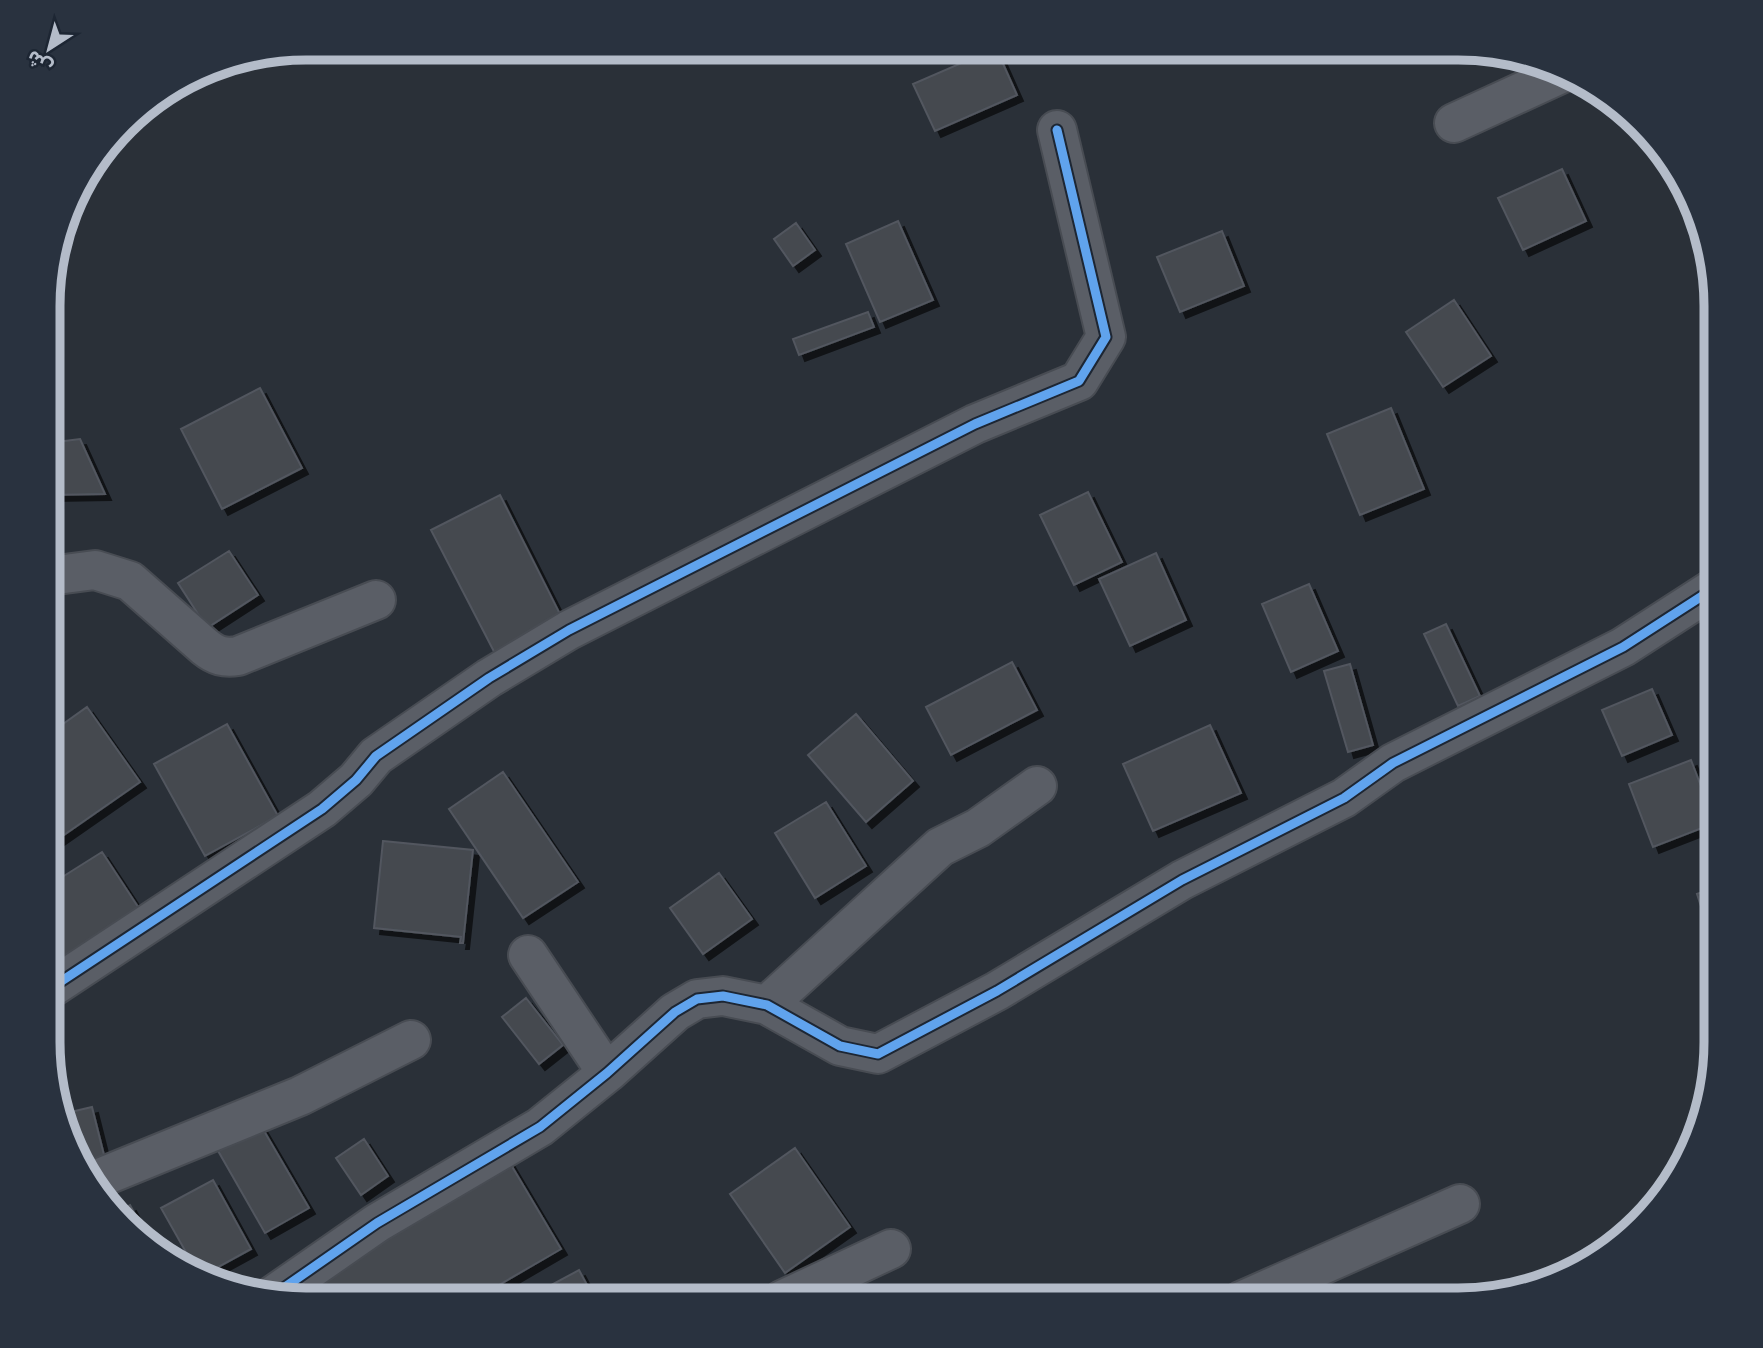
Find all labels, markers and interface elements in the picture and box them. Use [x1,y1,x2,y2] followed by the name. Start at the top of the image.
[14,14,84,84] north arrow
[21,46,56,80] text: ش

